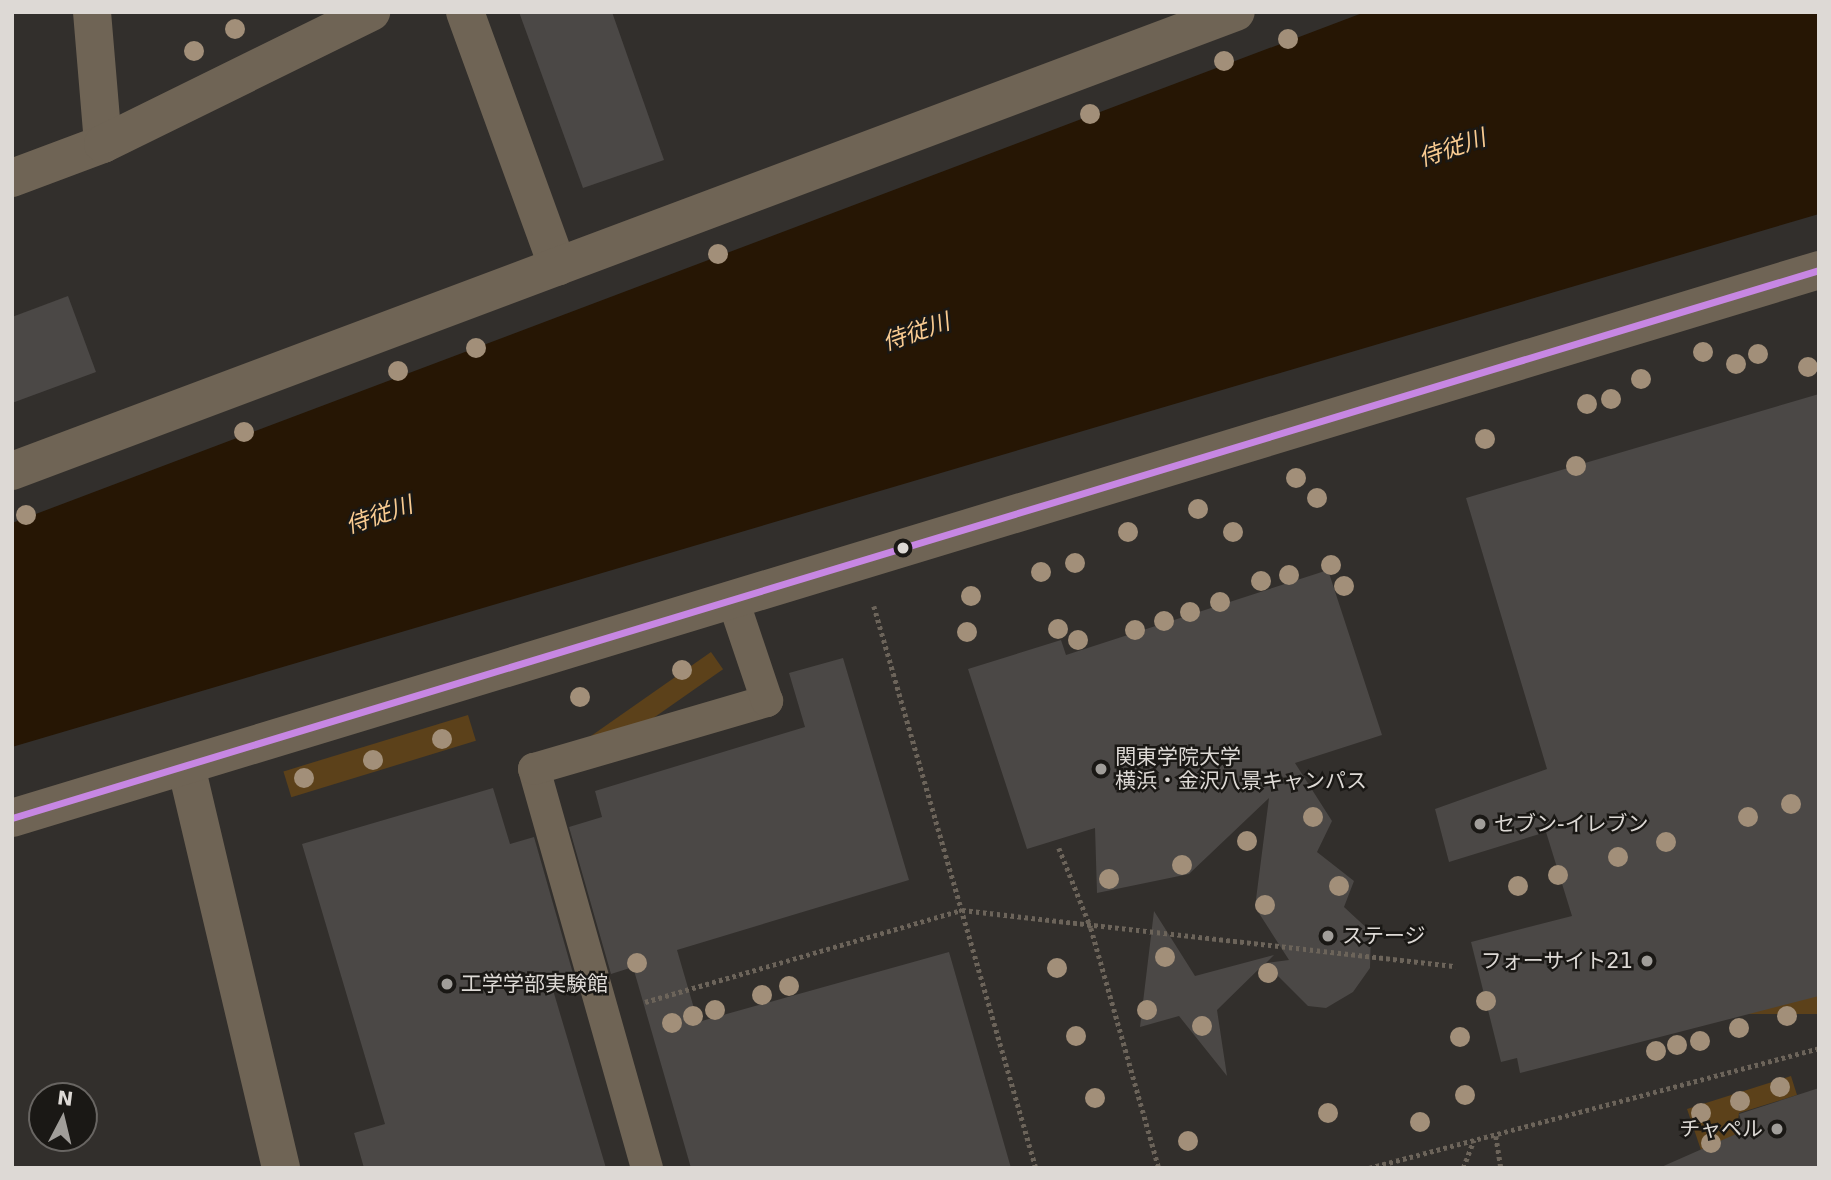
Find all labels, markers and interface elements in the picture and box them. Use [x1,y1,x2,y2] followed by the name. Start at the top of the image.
[1415,124,1489,172] water label: 侍従川
[879,308,953,356] water label: 侍従川
[342,491,416,539] water label: 侍従川
[896,541,910,555] unlabelled marker
[1115,744,1367,794] place label: 関東学院大学 横浜・金沢八景キャンパス
[1093,761,1109,777] marker: 関東学院大学 横浜・金沢八景キャンパス
[1494,811,1649,837] place label: セブン-イレブン
[1472,816,1488,832] marker: セブン-イレブン
[1342,923,1426,949] place label: ステージ
[1320,928,1336,944] marker: ステージ
[1480,948,1633,974] place label: フォーサイト21
[1639,953,1655,969] marker: フォーサイト21
[461,971,608,997] place label: 工学学部実験館
[439,976,455,992] marker: 工学学部実験館
[28,1082,98,1152] north arrow
[56,1086,75,1110] text: N
[1679,1116,1763,1142] place label: チャペル
[1769,1121,1785,1137] marker: チャペル

